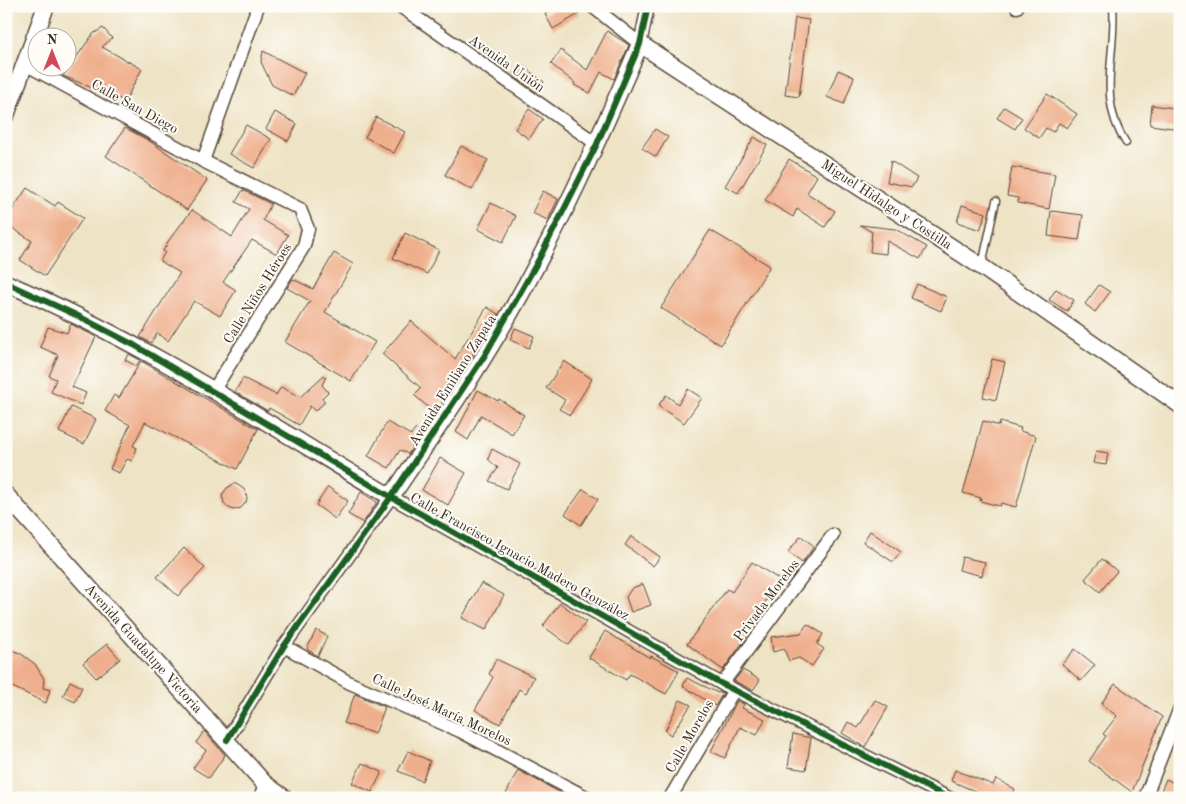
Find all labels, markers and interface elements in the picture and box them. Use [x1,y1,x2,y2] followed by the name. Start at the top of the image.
[28,28,78,78] north arrow
[466,32,547,95] street label: Avenida Unión
[47,33,58,47] text: N
[89,77,180,137] street label: Calle San Diego
[819,157,954,252] street label: Miguel Hidalgo y Costilla
[221,241,295,346] street label: Calle Niños Héroes
[407,312,499,449] street label: Avenida Emiliano Zapata
[408,491,631,623] street label: Calle Francisco Ignacio Madero González
[731,557,802,644] street label: Privada Morelos
[82,581,205,716] street label: Avenida Guadalupe Victoria
[370,671,513,748] street label: Calle José María Morelos
[663,698,716,775] street label: Calle Morelos

